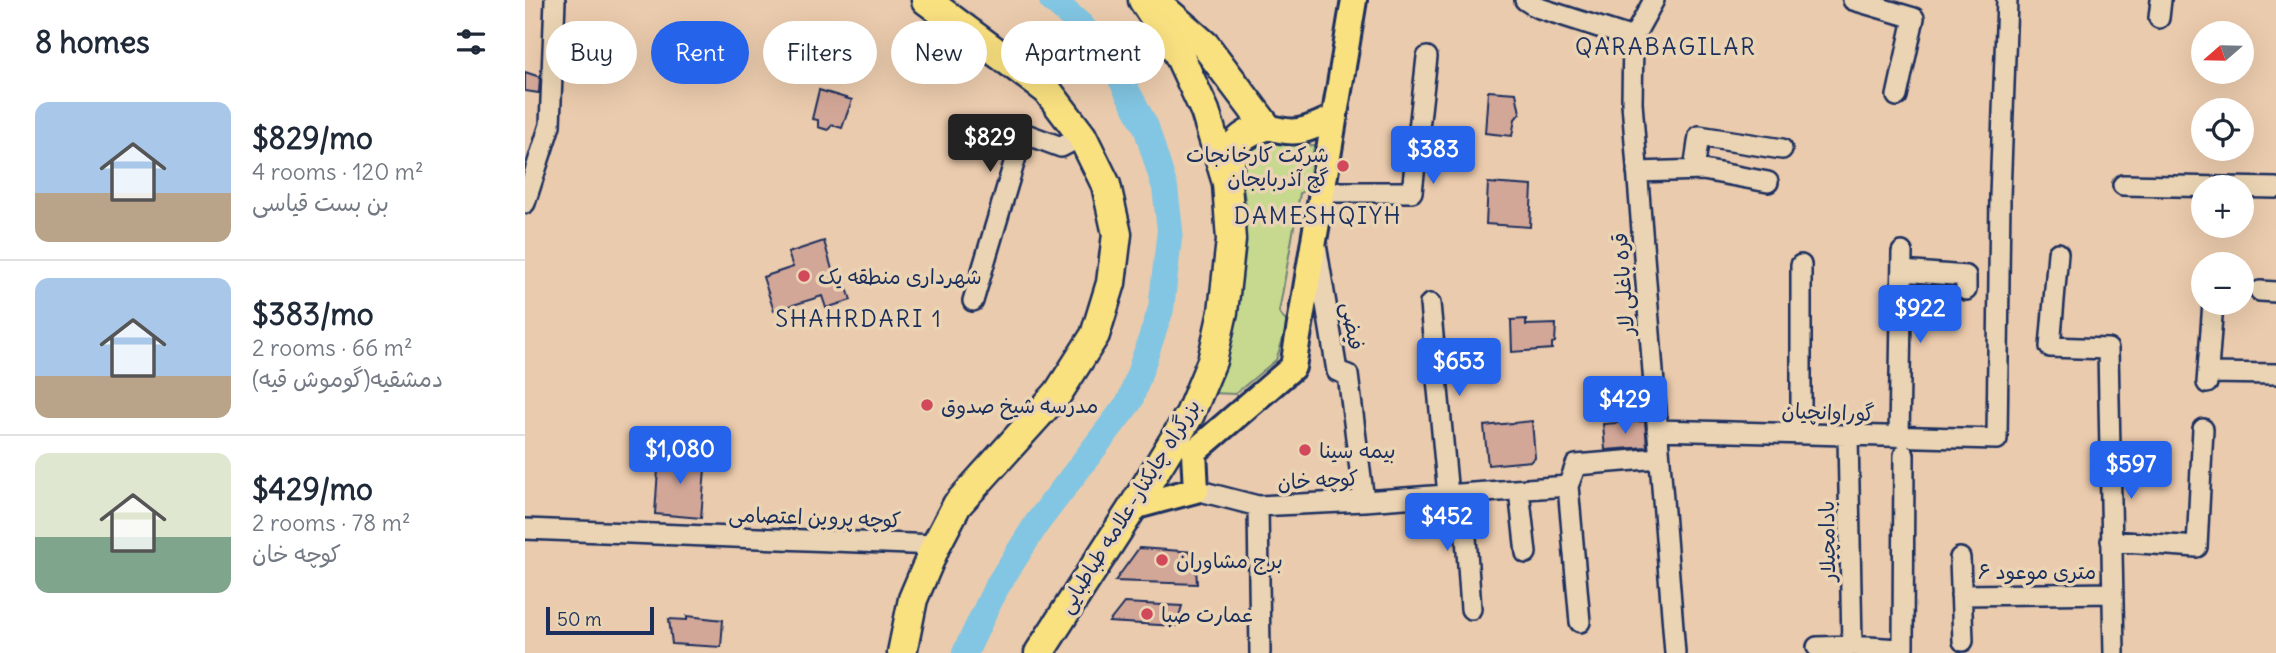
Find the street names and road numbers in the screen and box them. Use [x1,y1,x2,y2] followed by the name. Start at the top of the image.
[1606,232,1641,338] street label: قره باغلی لار
[1335,300,1370,352] street label: فیضی
[1052,394,1207,619] street label: بزرگراه چایکنار-علامه طباطبایی
[1781,397,1875,427] street label: گوراوانچیان
[1277,464,1359,496] street label: کوچه خان
[728,500,902,535] street label: کوچه پروین اعتصامی
[1813,500,1841,584] street label: بادامچیلار
[1978,558,2096,586] street label: ۶ متری موعود

